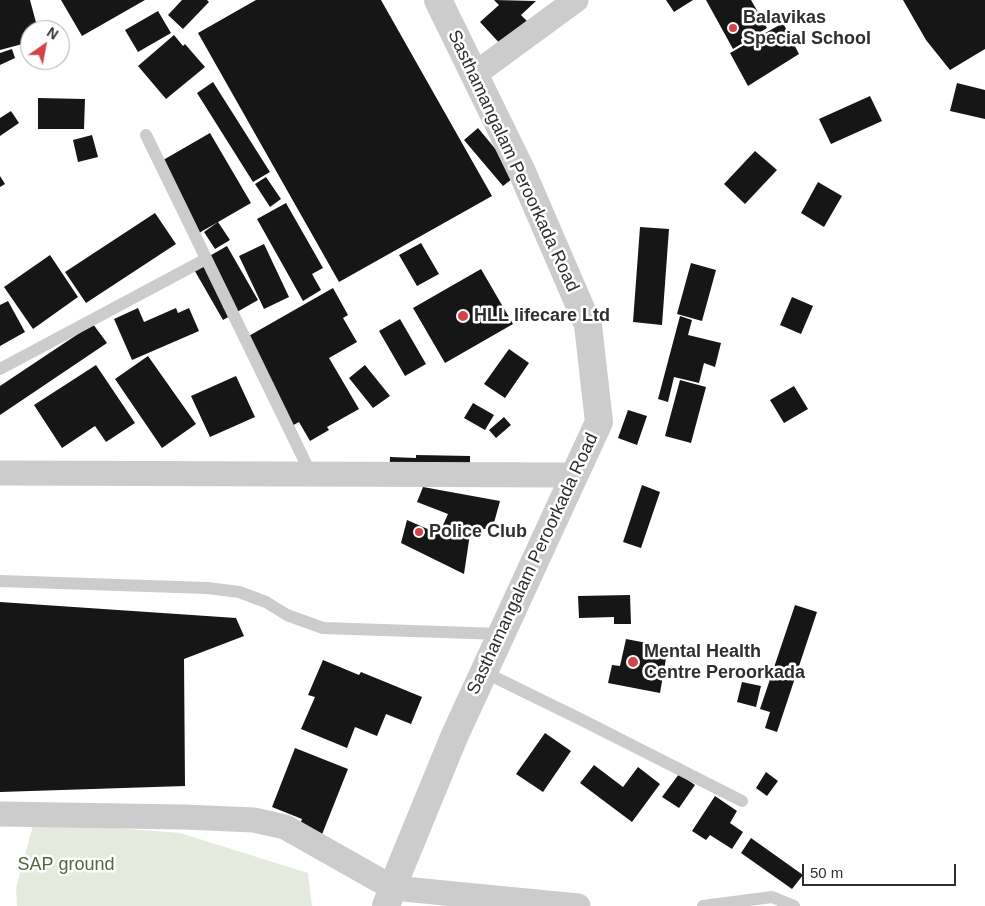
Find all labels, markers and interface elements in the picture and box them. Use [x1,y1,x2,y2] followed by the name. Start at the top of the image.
[743,7,871,50] place label: Balavikas Special School
[20,20,70,70] north arrow
[727,22,739,34] marker: Balavikas Special School
[44,24,61,43] text: N
[443,27,583,295] street label: Sasthamangalam Peroorkada Road
[474,305,610,327] place label: HLL lifecare Ltd
[456,309,470,323] marker: HLL lifecare Ltd
[463,430,603,698] street label: Sasthamangalam Peroorkada Road
[429,521,527,543] place label: Police Club
[413,526,425,538] marker: Police Club
[644,641,805,684] place label: Mental Health Centre Peroorkada
[626,655,640,669] marker: Mental Health Centre Peroorkada
[17,854,115,876] park label: SAP ground
[805,854,959,886] scale bar
[810,864,843,881] text: 50 m

